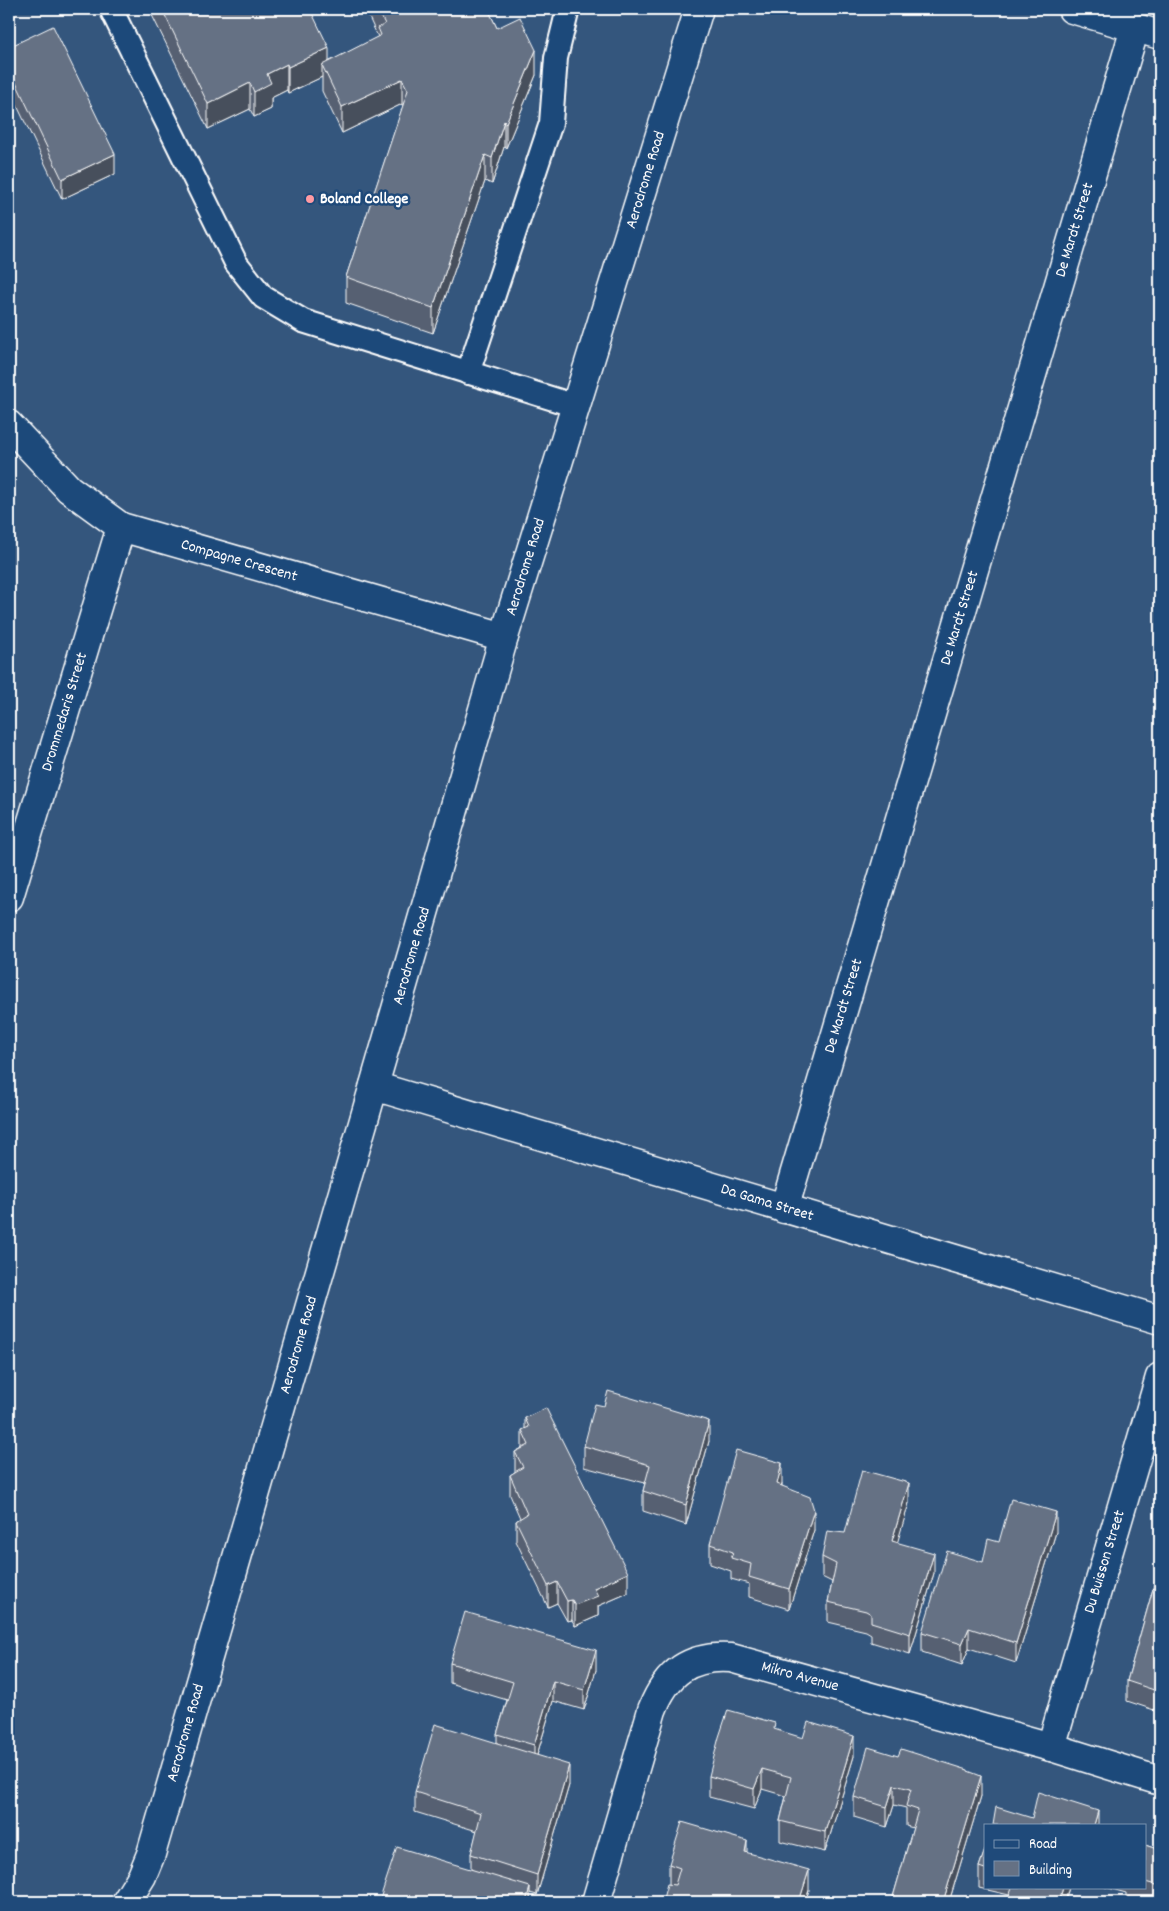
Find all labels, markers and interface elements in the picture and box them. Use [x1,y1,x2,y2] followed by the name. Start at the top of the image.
[620,128,672,232] street label: Aerodrome Road
[1050,180,1100,280] street label: De Mardt Street
[320,188,408,211] place label: Boland College
[304,193,316,205] marker: Boland College
[500,515,552,619] street label: Aerodrome Road
[178,533,300,589] street label: Compagne Crescent
[935,568,985,668] street label: De Mardt Street
[36,650,94,774] street label: Drommedaris Street
[387,904,437,1008] street label: Aerodrome Road
[819,956,869,1056] street label: De Mardt Street
[718,1178,816,1228] street label: Da Gama Street
[274,1293,324,1397] street label: Aerodrome Road
[1078,1508,1132,1616] street label: Du Buisson Street
[759,1656,841,1698] street label: Mikro Avenue
[161,1681,211,1785] street label: Aerodrome Road
[984,1824,1146,1888] legend
[1029,1834,1057,1856] text: Road
[1029,1860,1072,1882] text: Building

